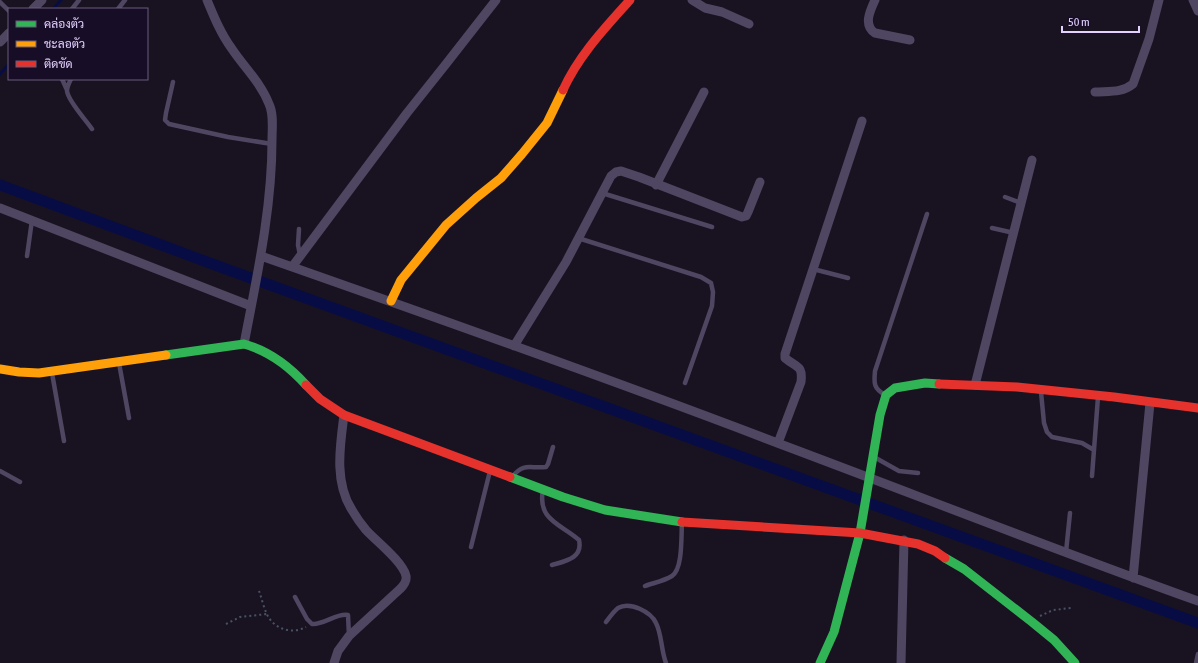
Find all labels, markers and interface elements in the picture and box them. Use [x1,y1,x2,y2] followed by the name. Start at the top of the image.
[8,8,148,80] legend
[1062,8,1139,34] scale bar
[1068,15,1090,29] text: 50 m
[44,17,84,31] text: คล่องตัว
[44,37,85,51] text: ชะลอตัว
[44,57,73,71] text: ติดขัด

